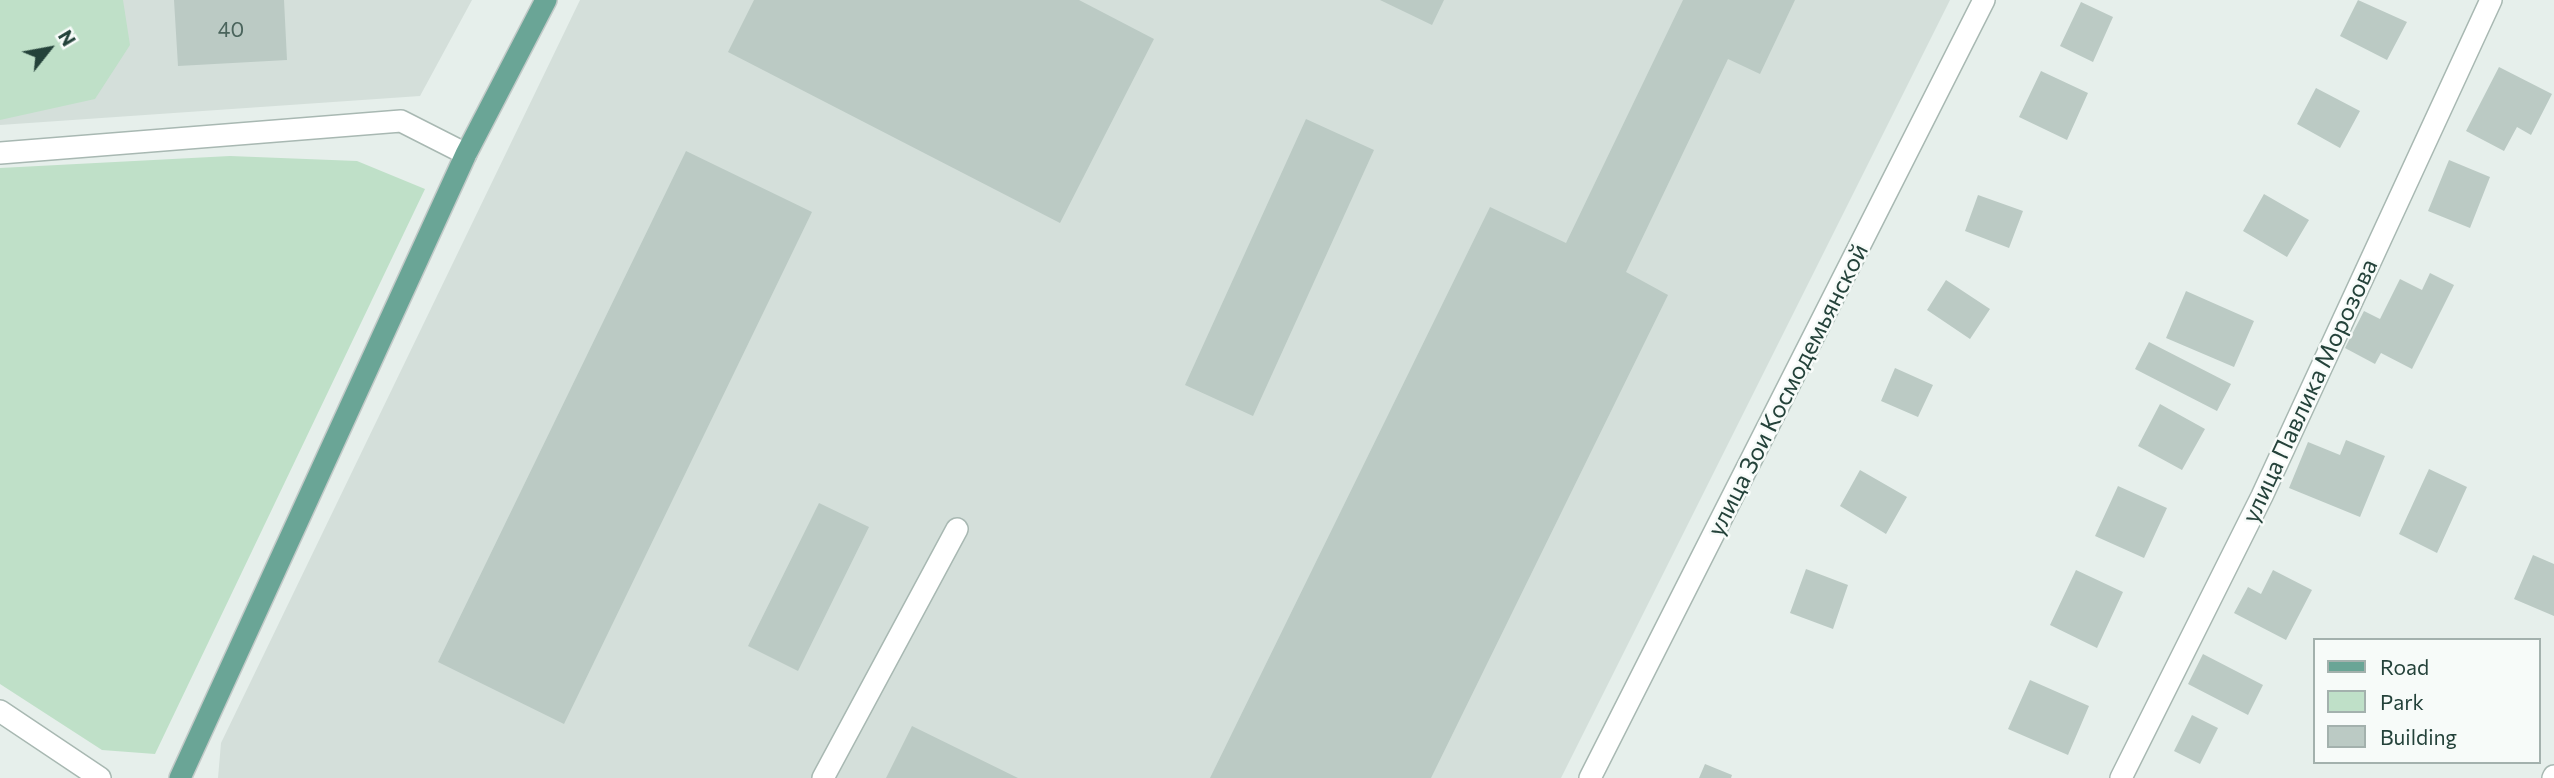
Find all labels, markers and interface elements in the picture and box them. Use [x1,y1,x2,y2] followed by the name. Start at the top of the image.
[14,14,84,84] north arrow
[218,17,244,43] house number: 40
[54,26,81,50] text: N
[1702,239,1874,541] street label: улица Зои Космодемьянской
[2236,255,2384,527] street label: улица Павлика Морозова
[2312,638,2540,764] legend
[2380,654,2429,679] text: Road
[2380,689,2424,714] text: Park
[2380,724,2457,749] text: Building

